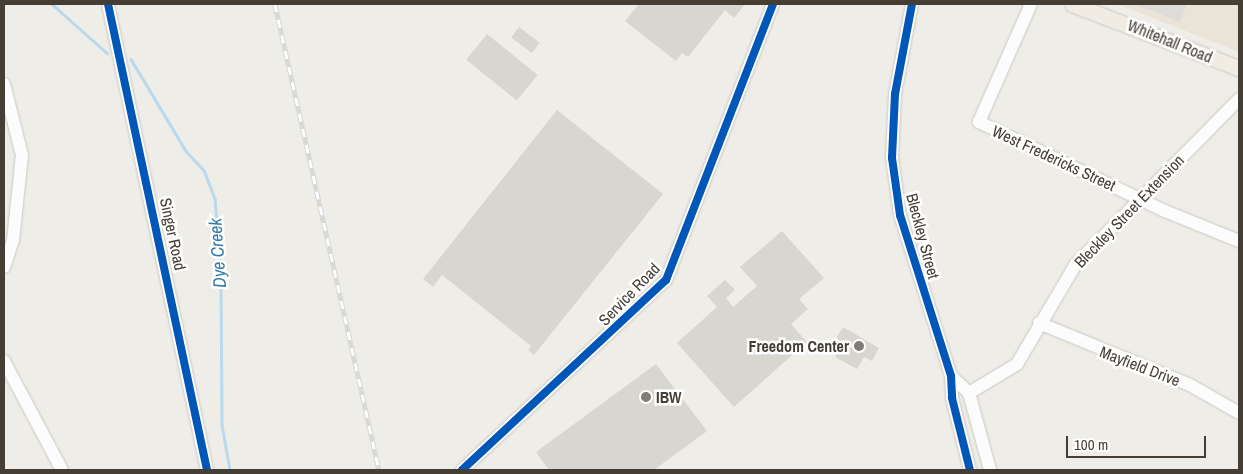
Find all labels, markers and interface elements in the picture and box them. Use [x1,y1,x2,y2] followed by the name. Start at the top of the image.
[1125,15,1215,67] street label: Whitehall Road
[989,121,1119,195] street label: West Fredericks Street
[1070,151,1188,271] street label: Bleckley Street Extension
[902,191,944,281] street label: Bleckley Street
[156,196,190,272] street label: Singer Road
[205,217,231,289] water label: Dye Creek
[594,259,664,329] street label: Service Road
[748,336,849,356] place label: Freedom Center
[853,340,865,352] marker: Freedom Center
[1097,342,1183,390] street label: Mayfield Drive
[656,387,682,407] place label: IBW
[640,391,652,403] marker: IBW
[1068,426,1208,458] scale bar
[1074,434,1108,455] text: 100 m

